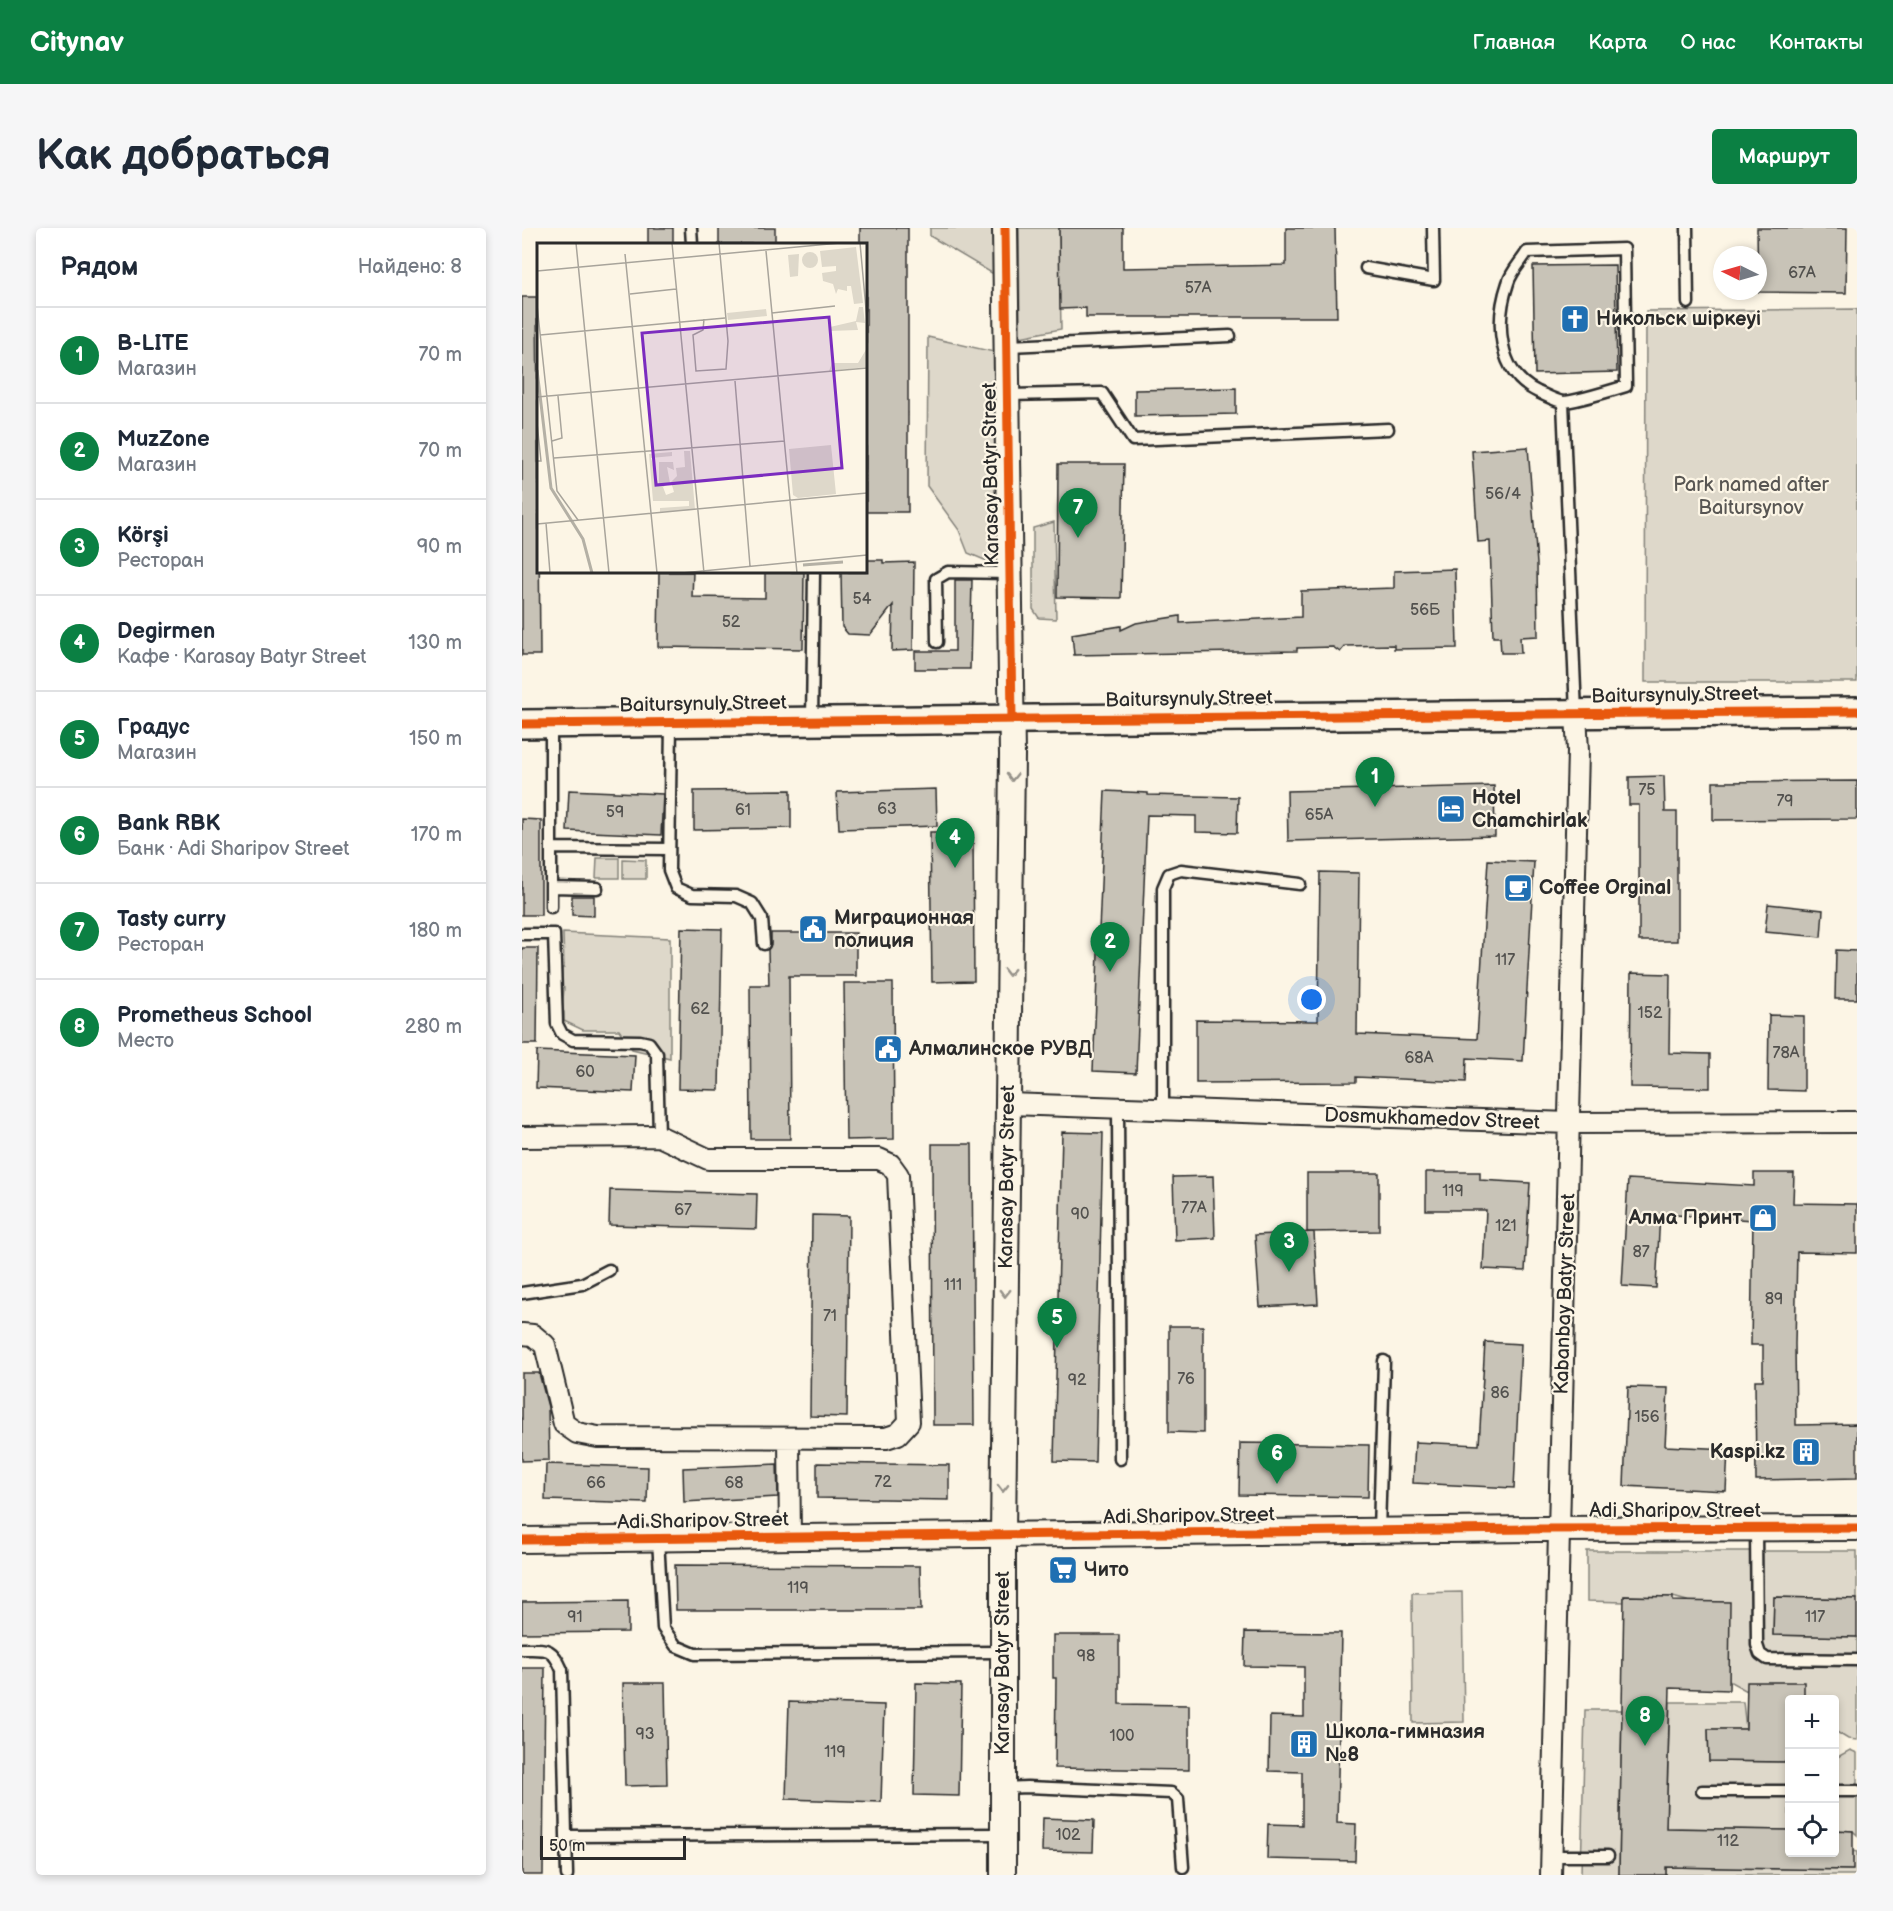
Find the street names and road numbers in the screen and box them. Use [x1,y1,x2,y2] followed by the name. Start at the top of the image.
[977,382,1005,566] street label: Karasay Batyr Street
[1591,682,1759,708] street label: Baitursynuly Street
[1105,686,1273,712] street label: Baitursynuly Street
[619,691,787,717] street label: Baitursynuly Street
[994,1085,1020,1269] street label: Karasay Batyr Street
[1324,1103,1540,1135] street label: Dosmukhamedov Street
[1549,1193,1581,1395] street label: Kabanbay Batyr Street
[1589,1499,1761,1523] street label: Adi Sharipov Street
[1103,1503,1275,1529] street label: Adi Sharipov Street
[617,1508,789,1534] street label: Adi Sharipov Street
[991,1571,1015,1755] street label: Karasay Batyr Street

